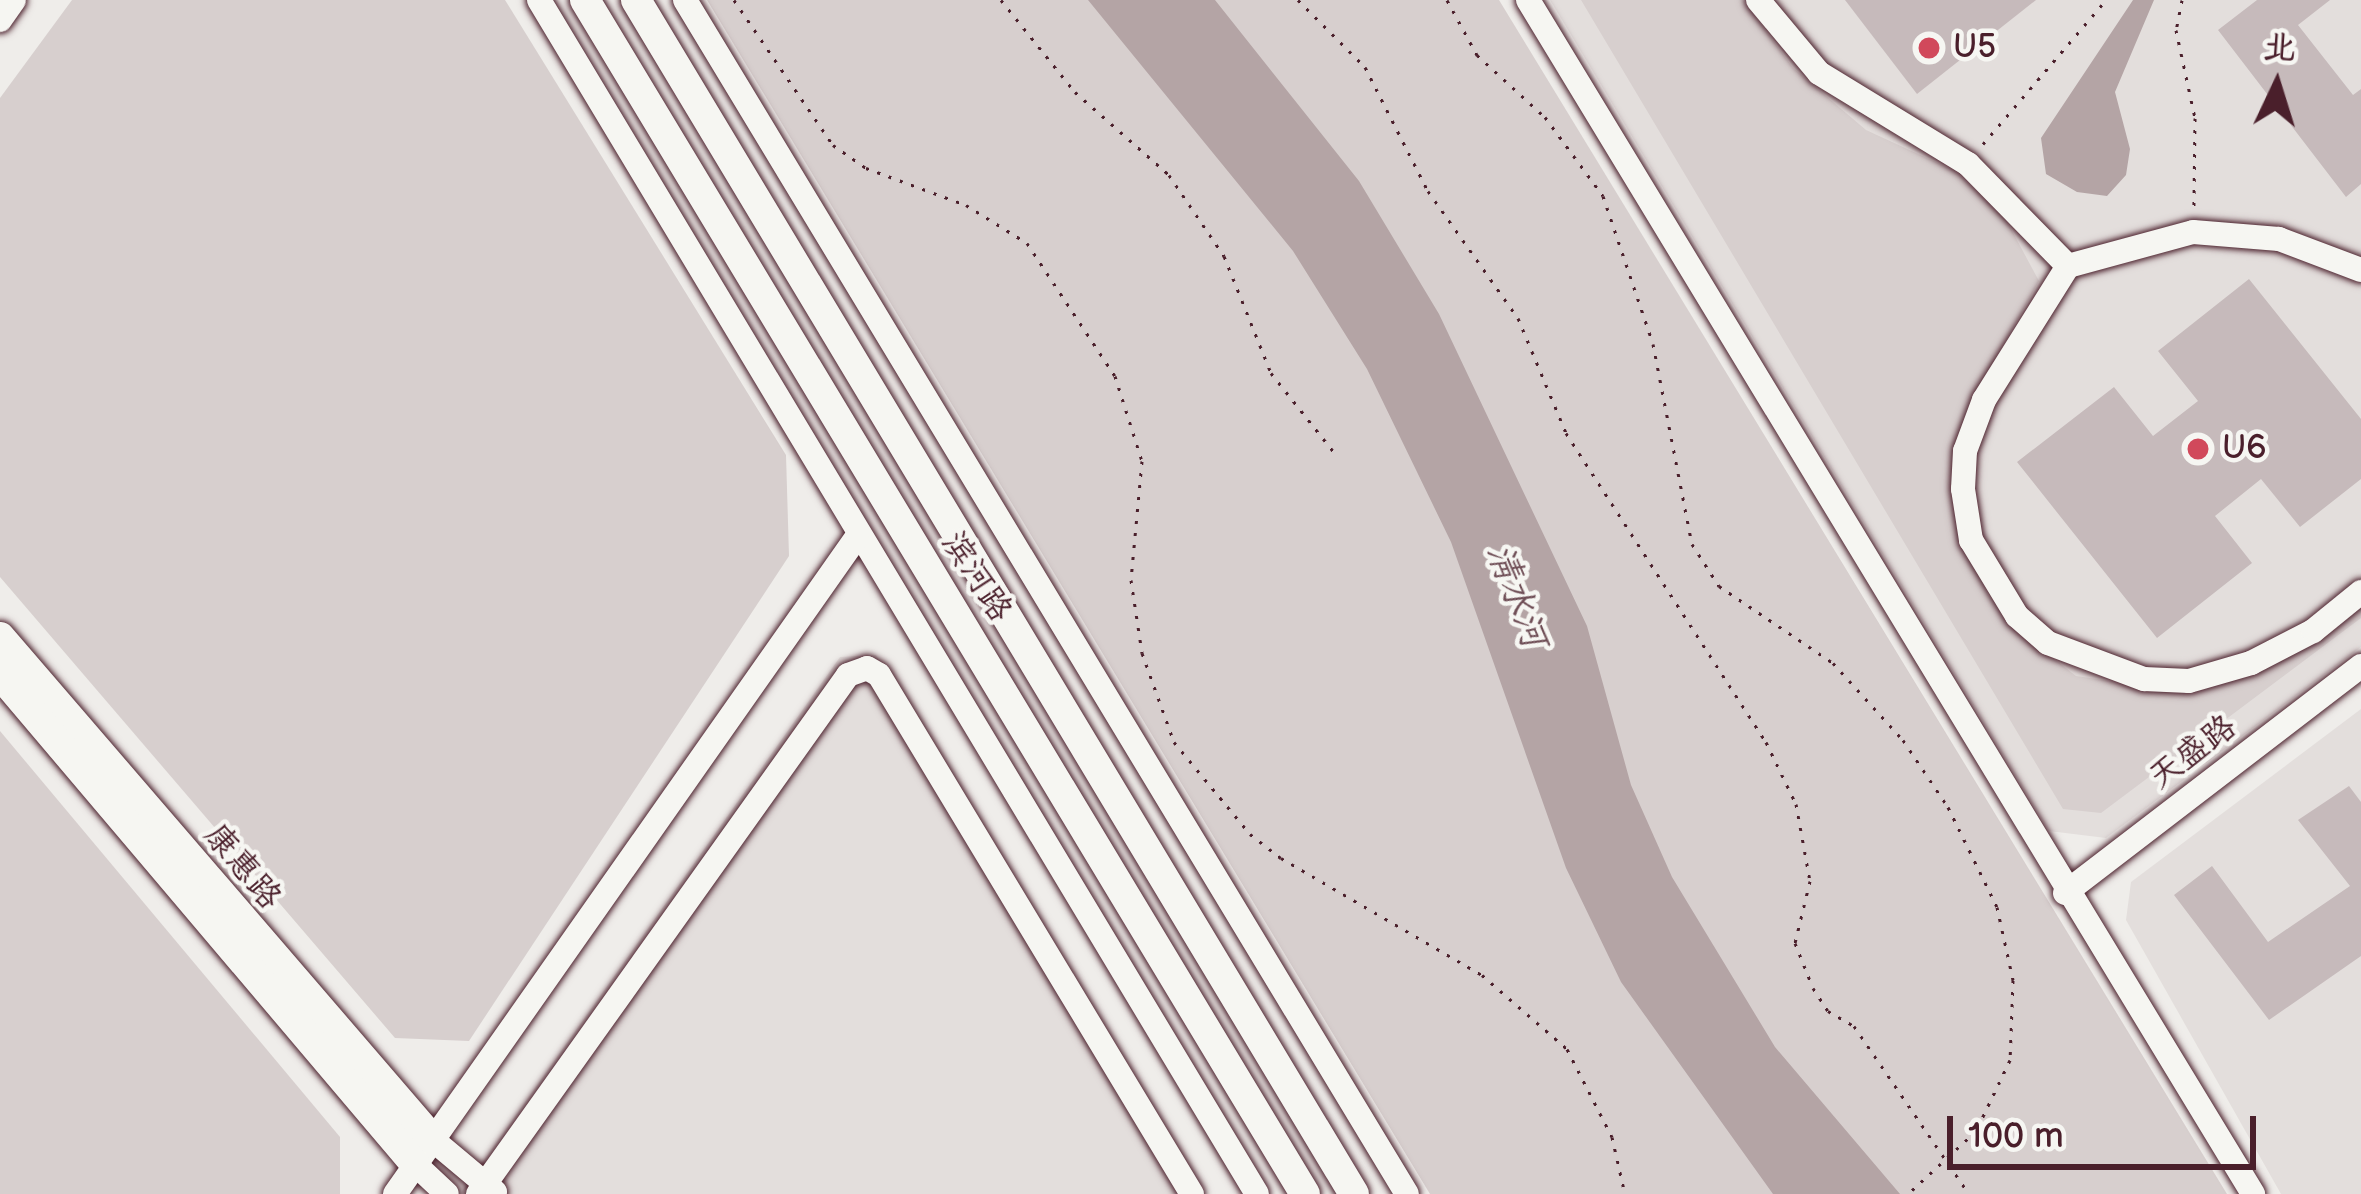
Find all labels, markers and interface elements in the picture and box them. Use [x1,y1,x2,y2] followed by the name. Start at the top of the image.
[2217,24,2337,144] north arrow
[2262,27,2297,69] text: 北
[1953,28,1996,68] place label: U5
[1916,35,1942,61] marker: U5
[2222,429,2266,469] place label: U6
[2185,436,2211,462] marker: U6
[932,525,1020,629] street label: 滨河路
[1476,538,1556,654] water label: 清水河
[2142,707,2244,799] street label: 天盛路
[195,816,289,918] street label: 康惠路
[1953,1092,2262,1166] scale bar
[1968,1115,2064,1158] text: 100 m

